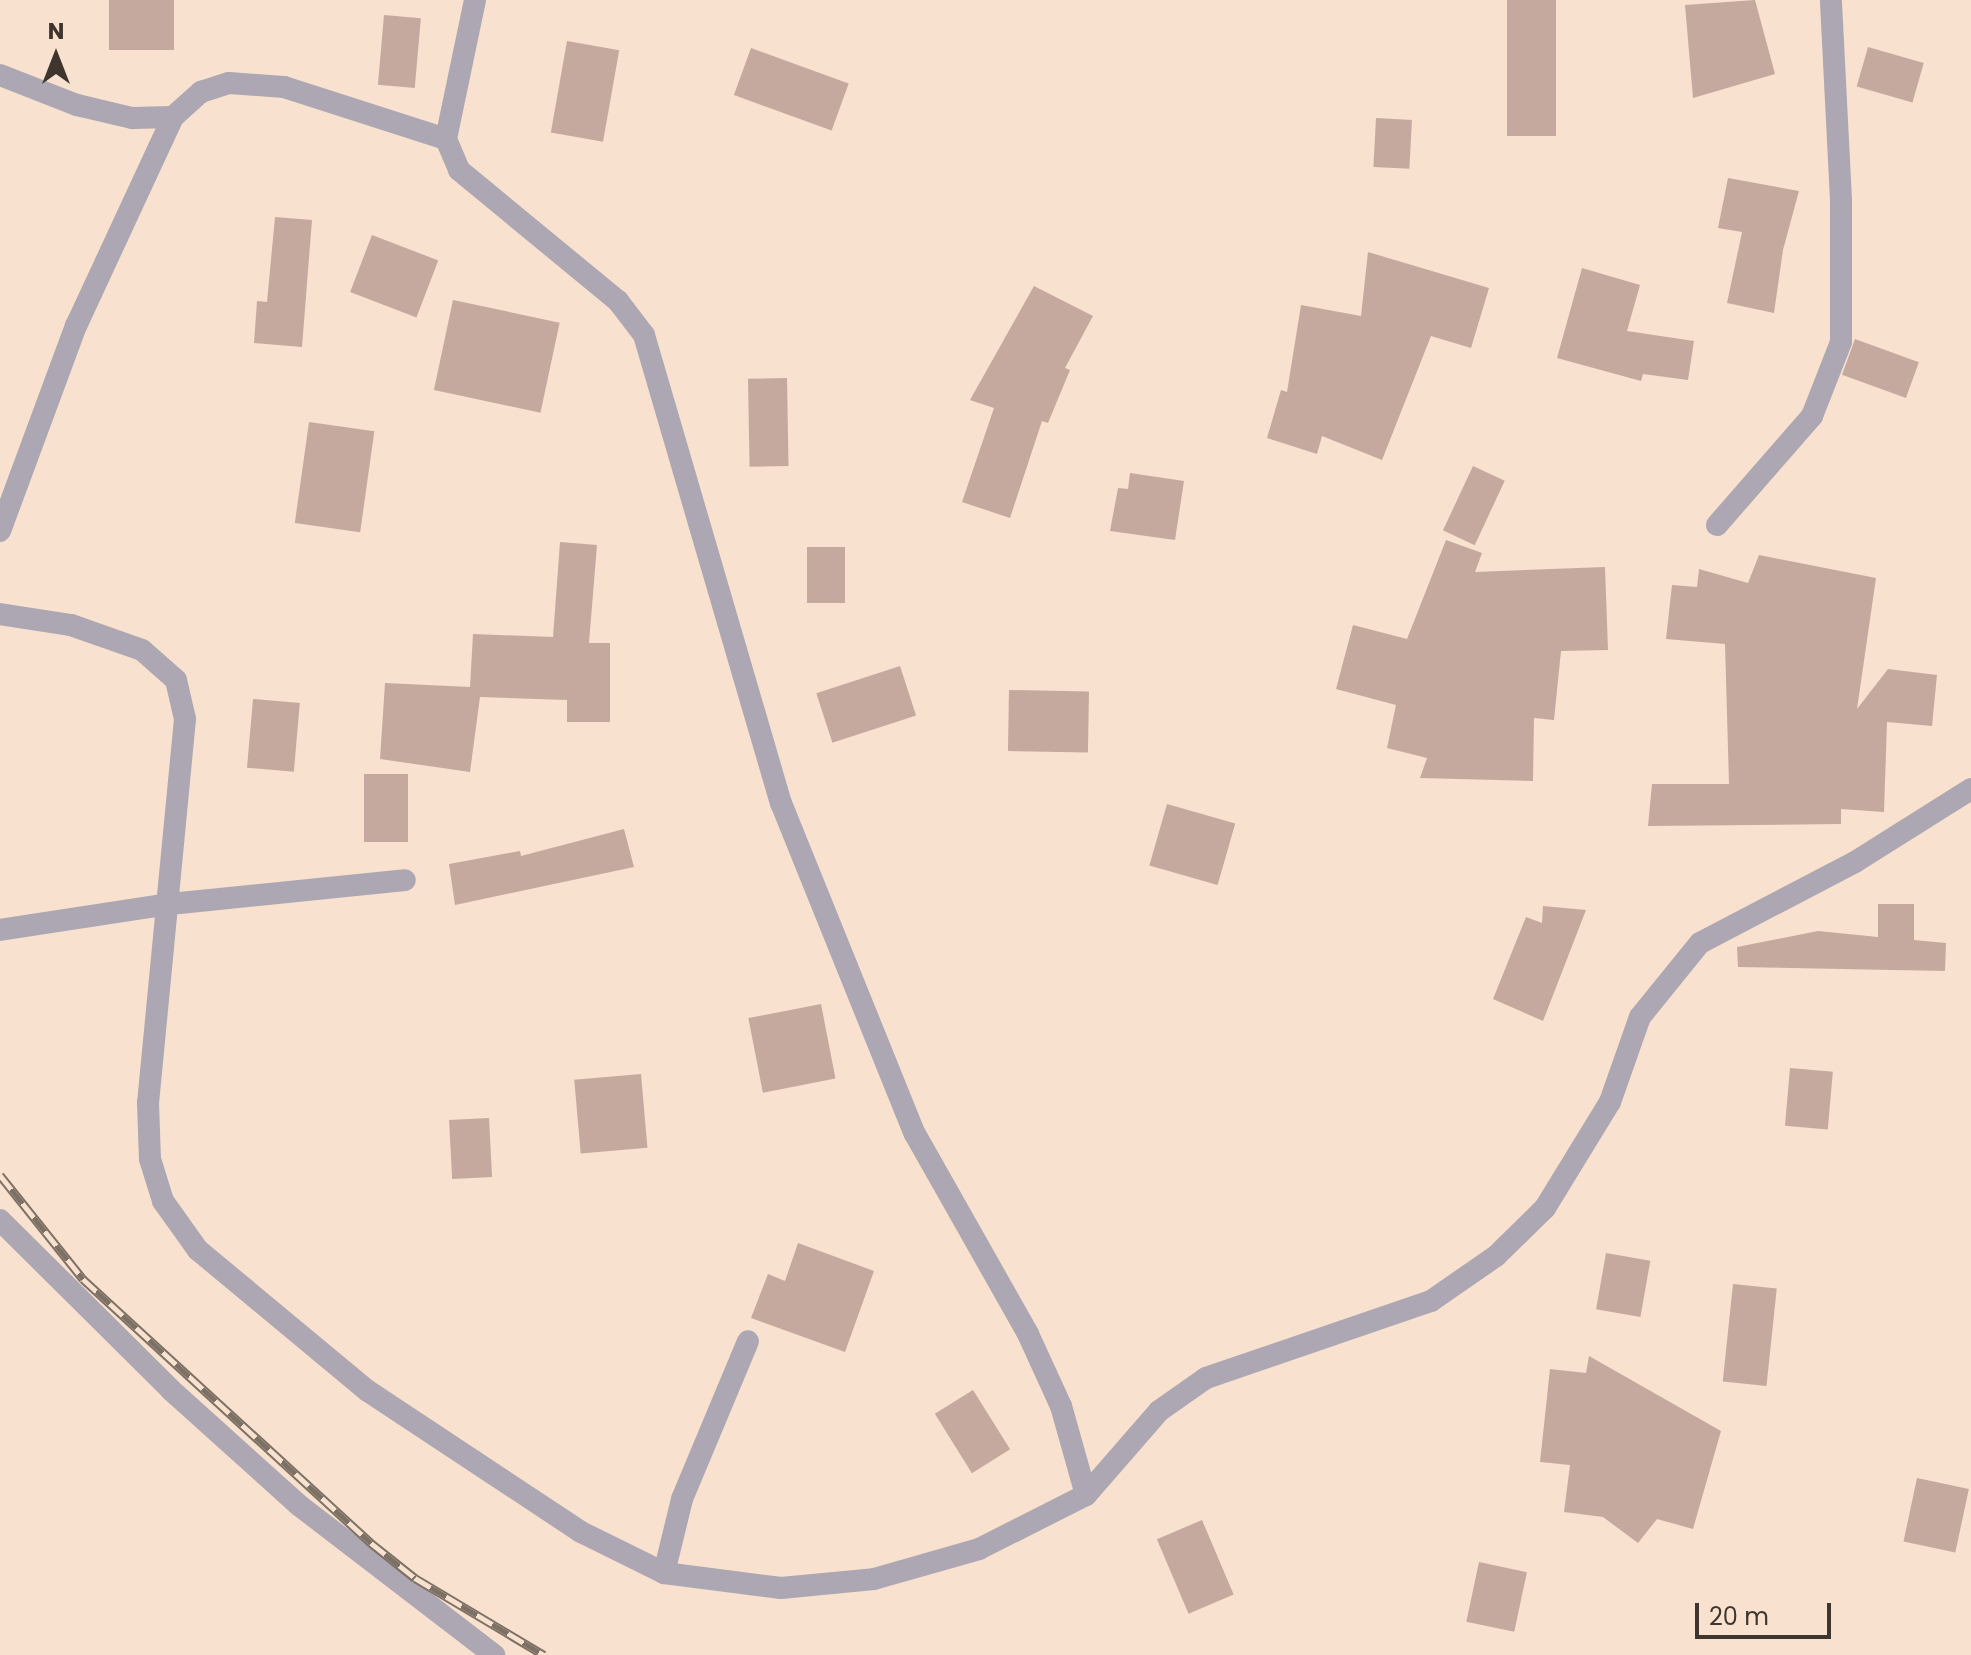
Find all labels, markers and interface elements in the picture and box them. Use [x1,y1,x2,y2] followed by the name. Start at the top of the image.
[16,16,96,96] north arrow
[48,16,64,47] text: N
[1699,1587,1835,1637] scale bar
[1709,1600,1769,1633] text: 20 m

